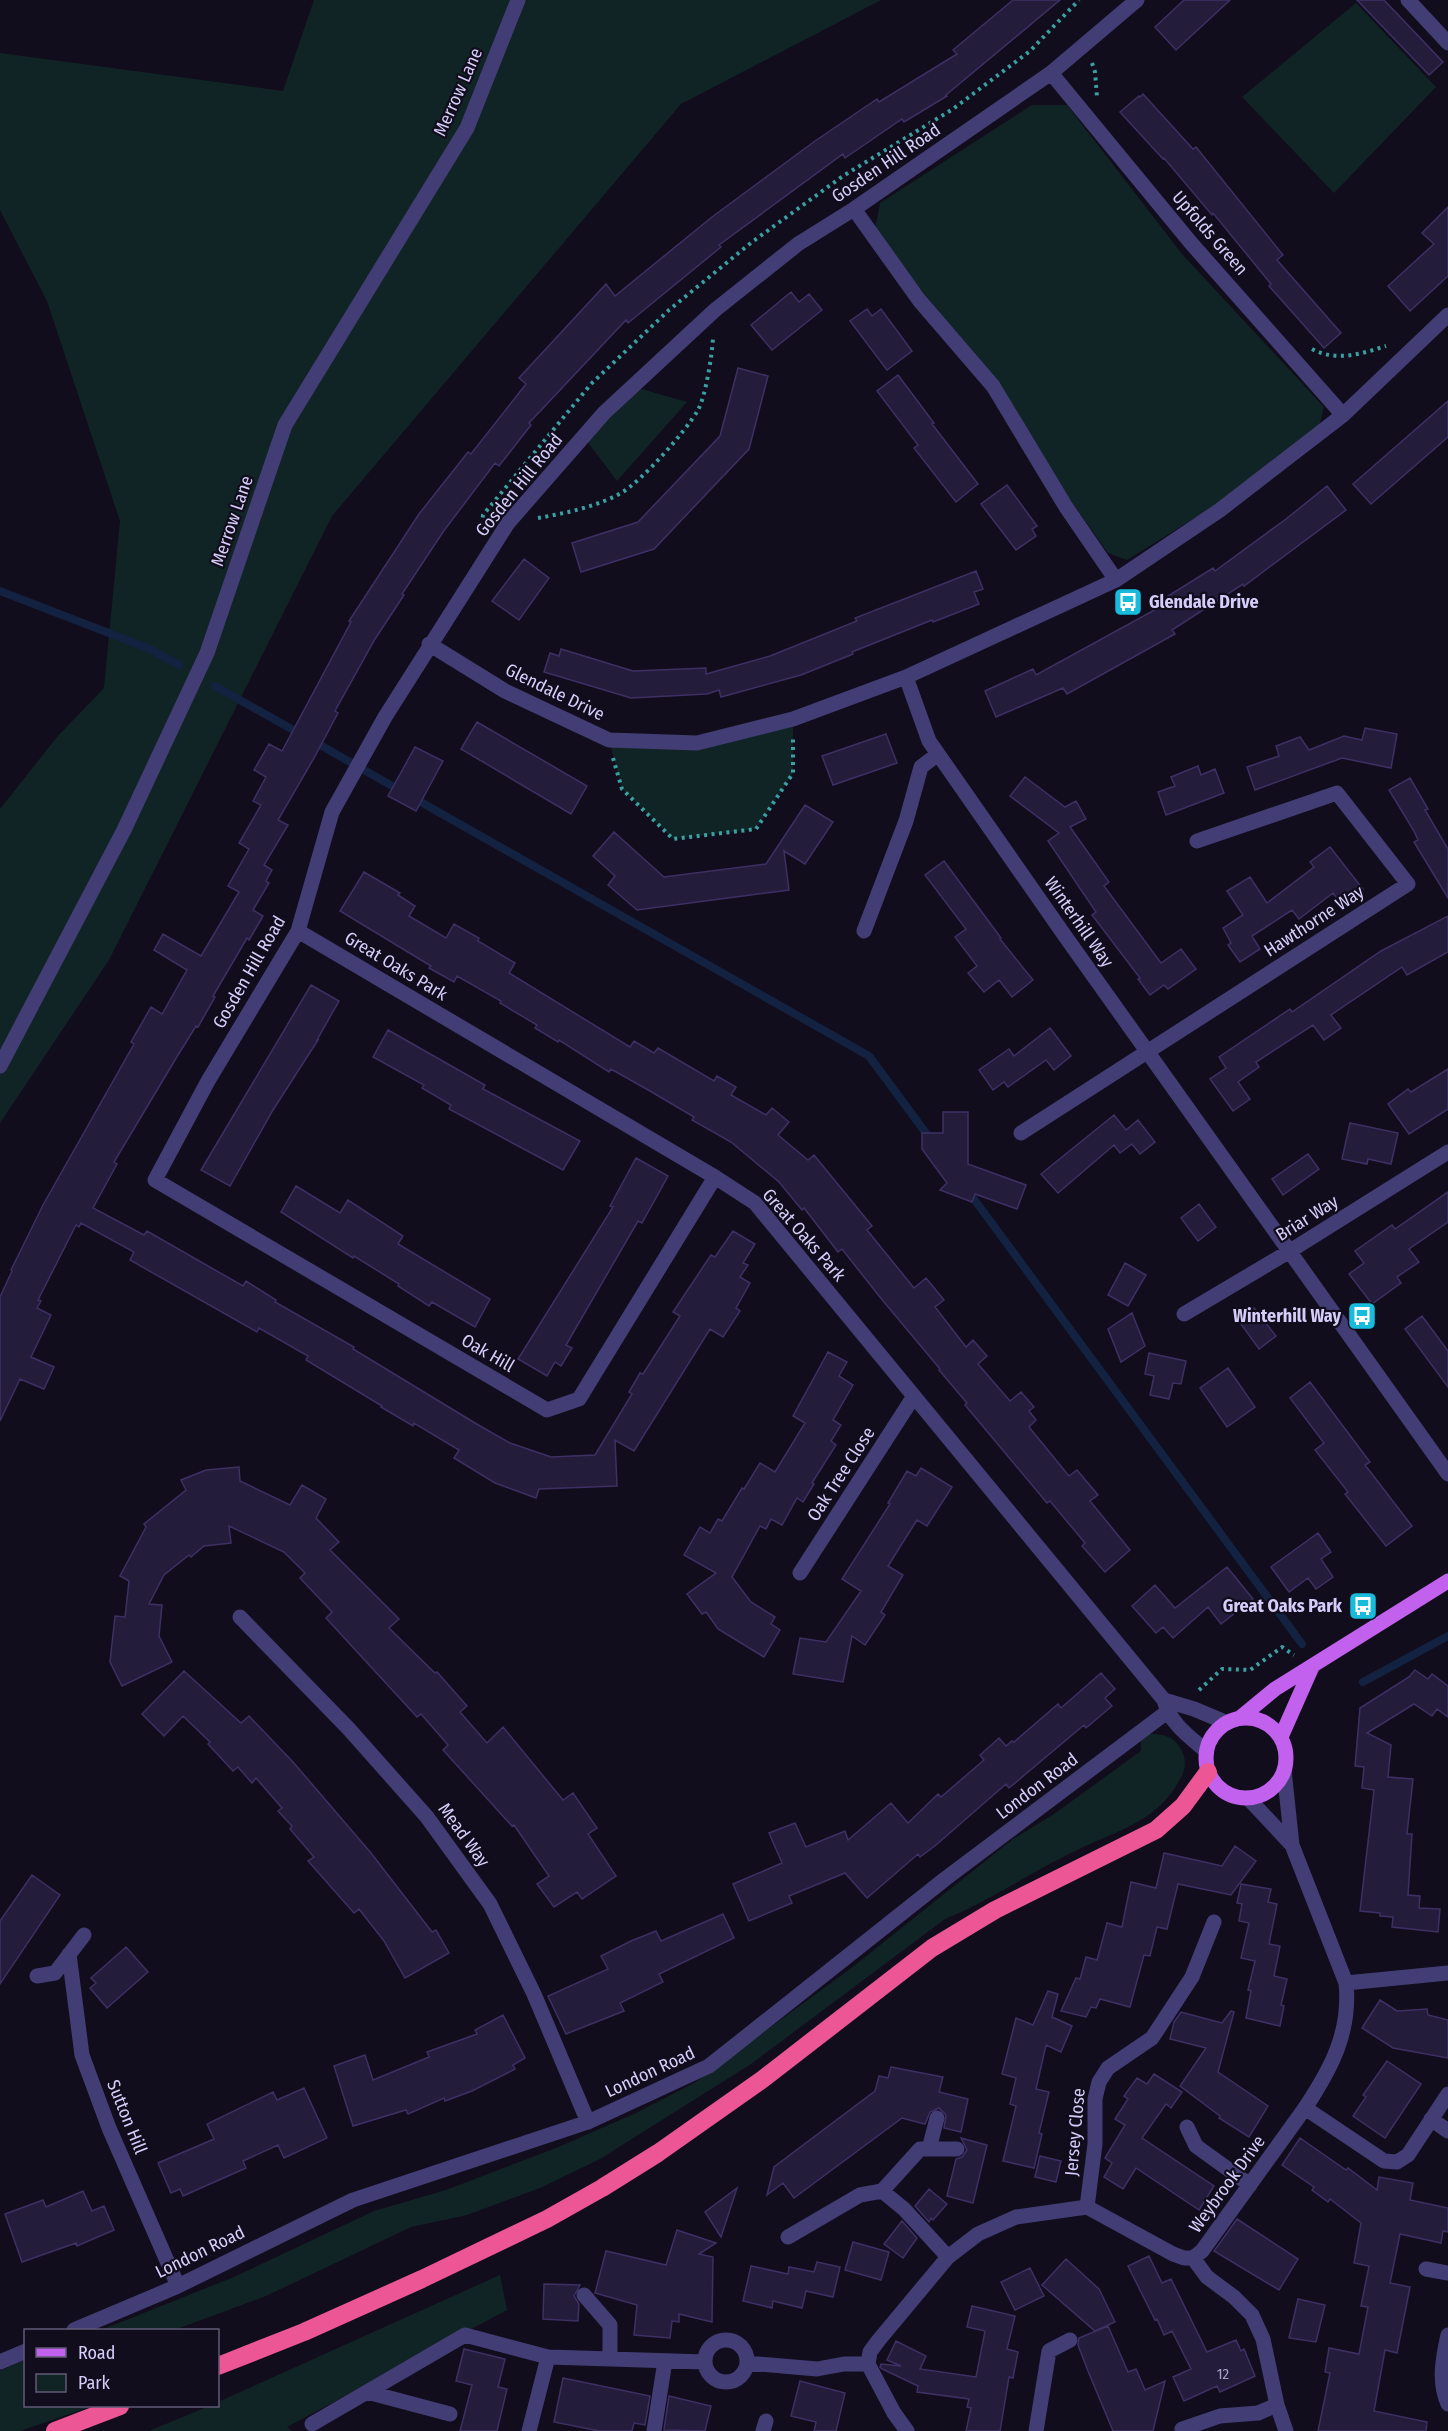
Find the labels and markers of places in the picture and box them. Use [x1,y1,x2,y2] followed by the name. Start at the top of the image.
[1112,586,1144,618] bus stop icon: Glendale Drive
[1149,591,1259,613] place label: Glendale Drive
[1346,1300,1378,1332] bus stop icon: Winterhill Way
[1233,1305,1341,1327] place label: Winterhill Way
[1347,1590,1379,1622] bus stop icon: Great Oaks Park
[1223,1595,1343,1617] place label: Great Oaks Park

